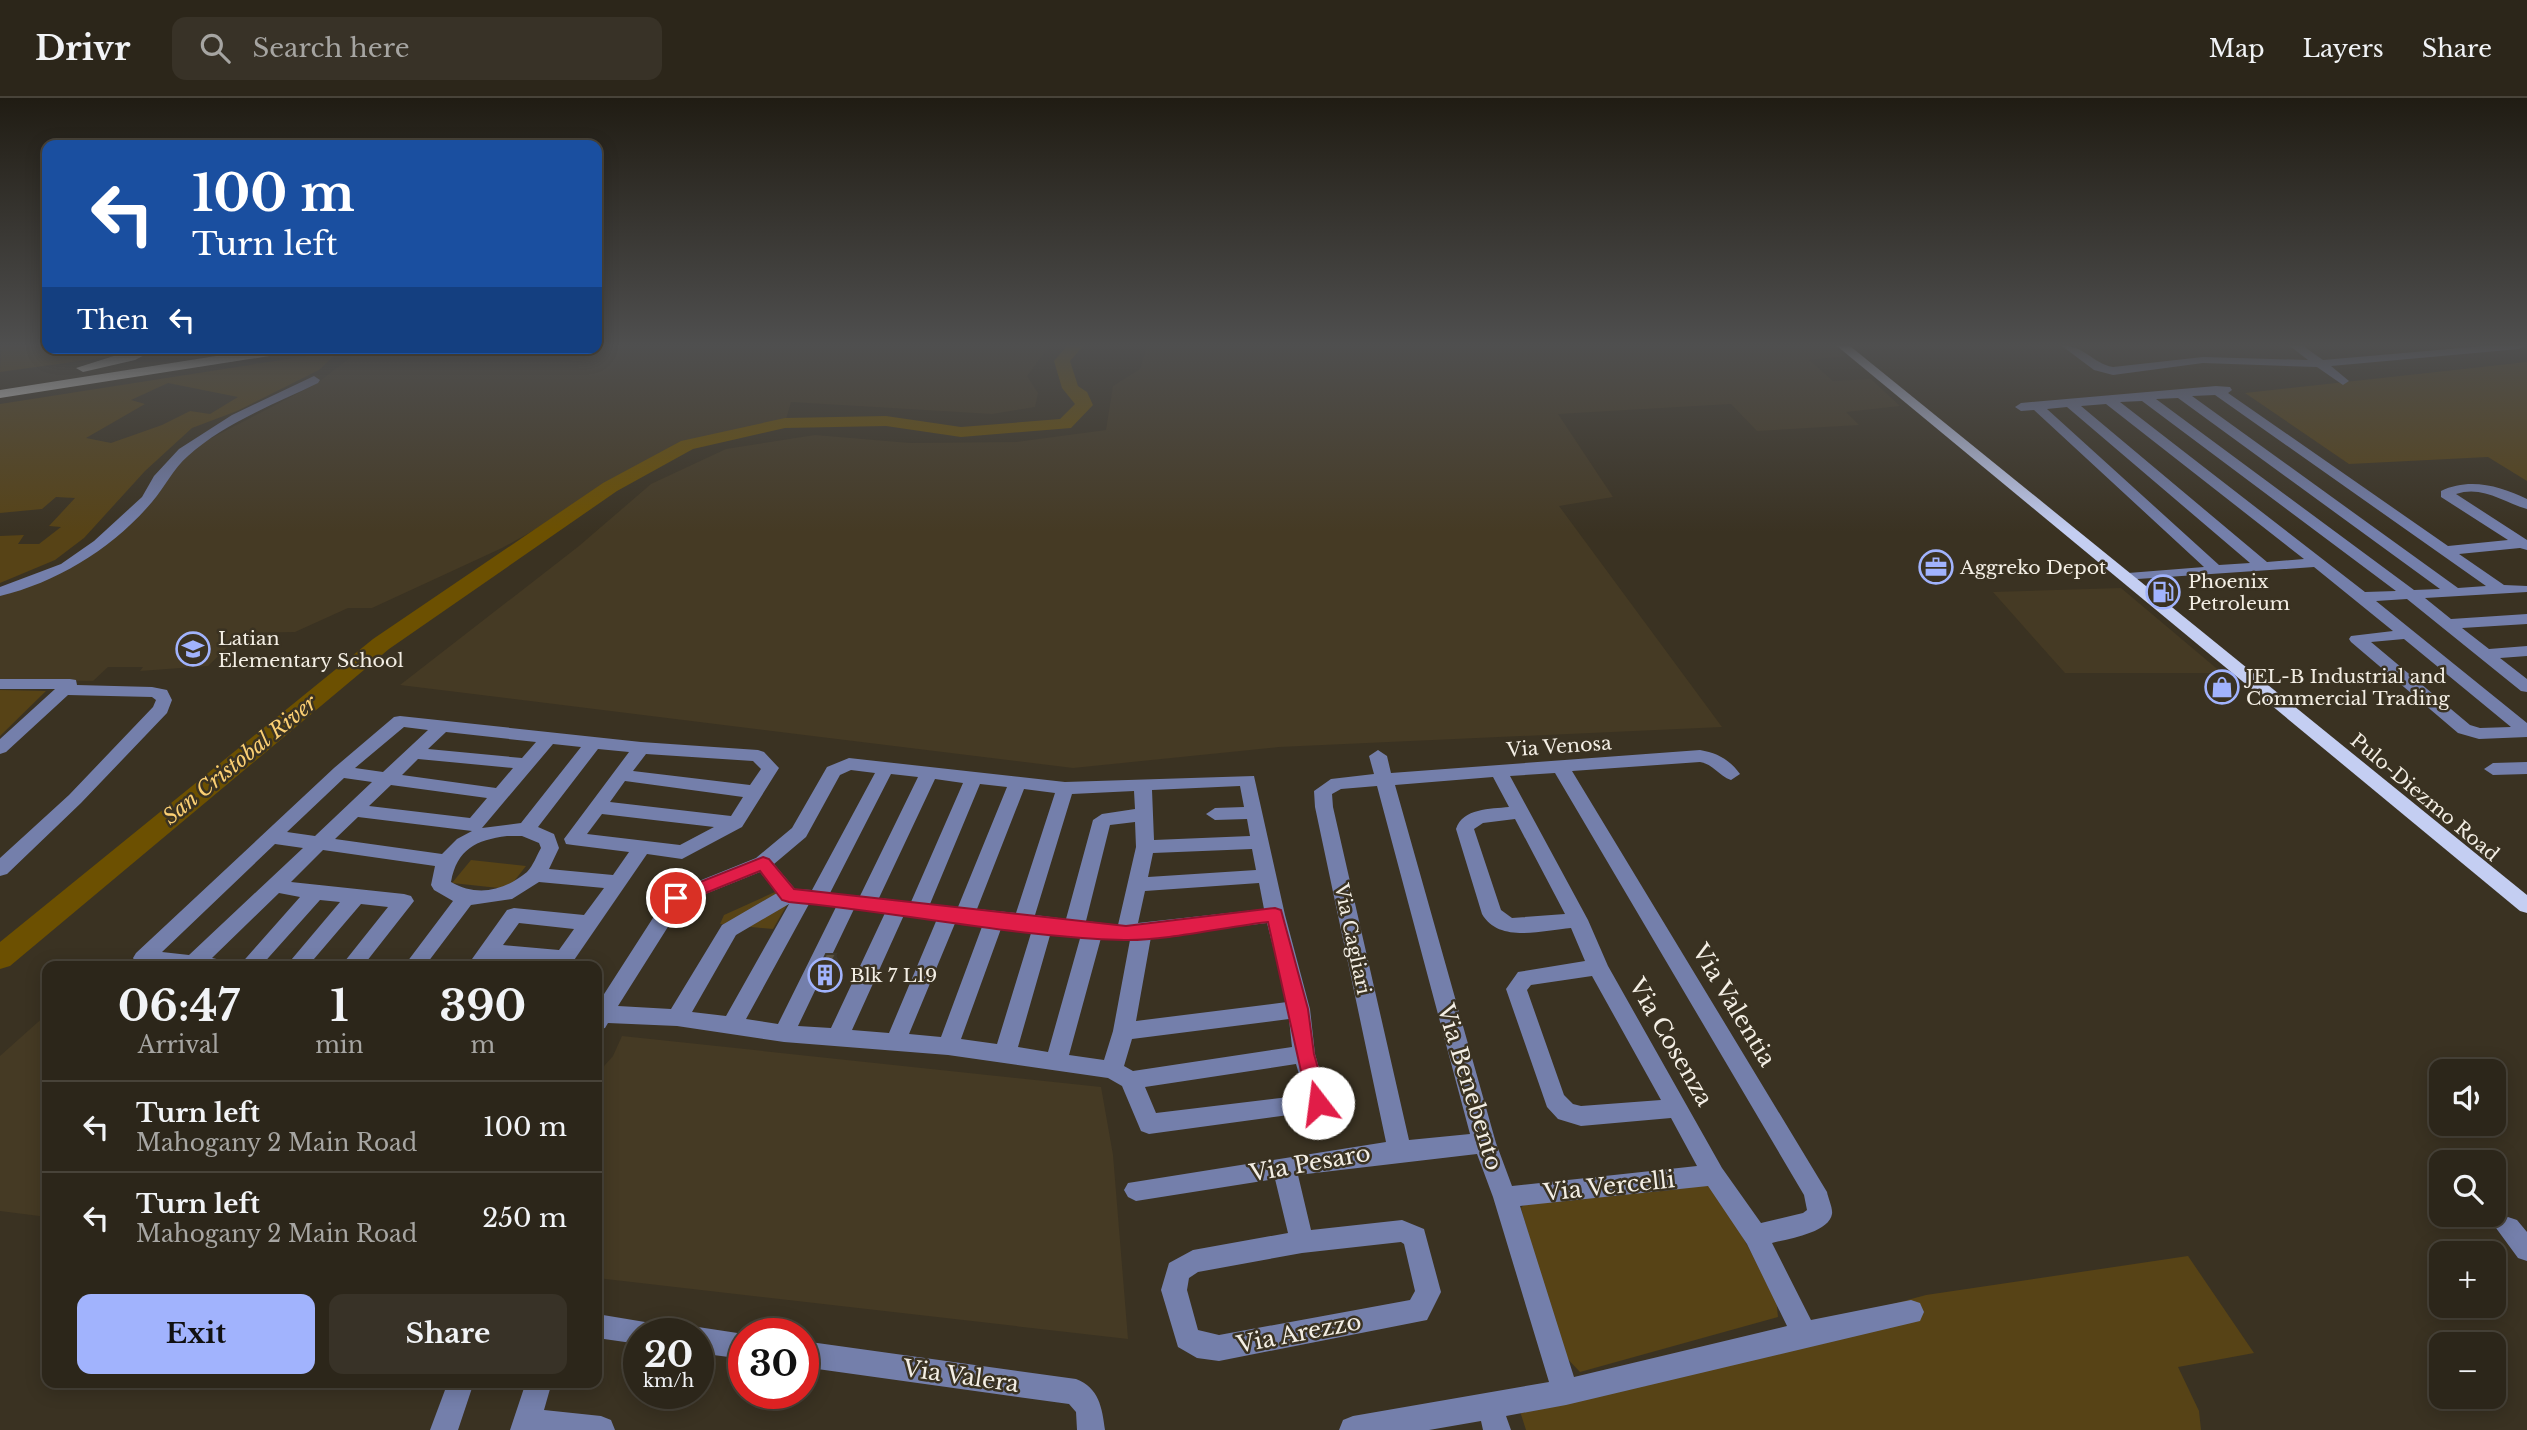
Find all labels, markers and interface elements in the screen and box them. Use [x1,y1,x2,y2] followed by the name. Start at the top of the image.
[172,17,662,80] search box
[35,28,130,69] text: Drivr
[196,29,234,67] icon: search
[252,32,410,64] text: Search here
[2209,34,2265,63] text: Map
[2303,34,2384,63] text: Layers
[2422,34,2492,63] text: Share
[192,163,355,224] text: 100 m
[77,168,168,259] icon: left
[192,224,338,264] text: Turn left
[163,301,201,339] icon: left
[77,304,149,336] text: Then
[1917,548,1955,586] office icon: Aggreko Depot
[1959,556,2107,579] place label: Aggreko Depot
[2188,570,2290,615] place label: Phoenix Petroleum
[2144,573,2182,611] fuel station icon: Phoenix Petroleum
[218,627,404,672] place label: Latian Elementary School
[174,630,212,668] school or university icon: Latian Elementary School
[2243,665,2450,710] place label: JEL-B Industrial and Commercial Trading
[2203,668,2241,706] shop icon: JEL-B Industrial and Commercial Trading
[158,689,323,830] water label: San Cristobal River
[2346,729,2504,866] street label: Pulo-Diezmo Road
[1505,731,1613,762] street label: Via Venosa
[646,868,706,928] pin
[657,879,695,917] icon: arrive
[1329,881,1376,997] street label: Via Cagliari
[1686,938,1782,1072] street label: Via Valentia
[806,956,844,994] building icon: Blk 7 L19
[850,964,937,987] place label: Blk 7 L19
[1623,972,1719,1111] street label: Via Cosenza
[118,980,239,1032] text: 06:47
[330,980,349,1032] text: 1
[439,980,526,1032] text: 390
[1431,1000,1509,1174] street label: Via Benebento
[138,1031,219,1059] text: Arrival
[315,1031,364,1059] text: min
[470,1031,495,1059] text: m
[2429,1059,2506,1409] map controls
[2429,1059,2506,1136] button: sound
[1281,1066,1355,1140] position arrow
[136,1097,260,1129] text: Turn left
[77,1108,115,1146] icon: left
[483,1111,567,1143] text: 100 m
[136,1129,417,1157] text: Mahogany 2 Main Road
[1247,1139,1373,1188] street label: Via Pesaro
[2429,1150,2506,1227] button: search
[1541,1165,1676,1207] street label: Via Vercelli
[136,1188,260,1220] text: Turn left
[77,1199,115,1237] icon: left
[482,1202,567,1234] text: 250 m
[136,1220,417,1248] text: Mahogany 2 Main Road
[2429,1241,2506,1318] button: +
[77,1294,315,1374] button: Exit
[329,1294,567,1374] button: Share
[1233,1307,1364,1359] street label: Via Arezzo
[728,1318,819,1409] speed limit sign: 30
[2429,1332,2506,1409] button: −
[644,1333,693,1376] text: 20
[900,1354,1021,1398] street label: Via Valera
[643,1370,694,1392] text: km/h

